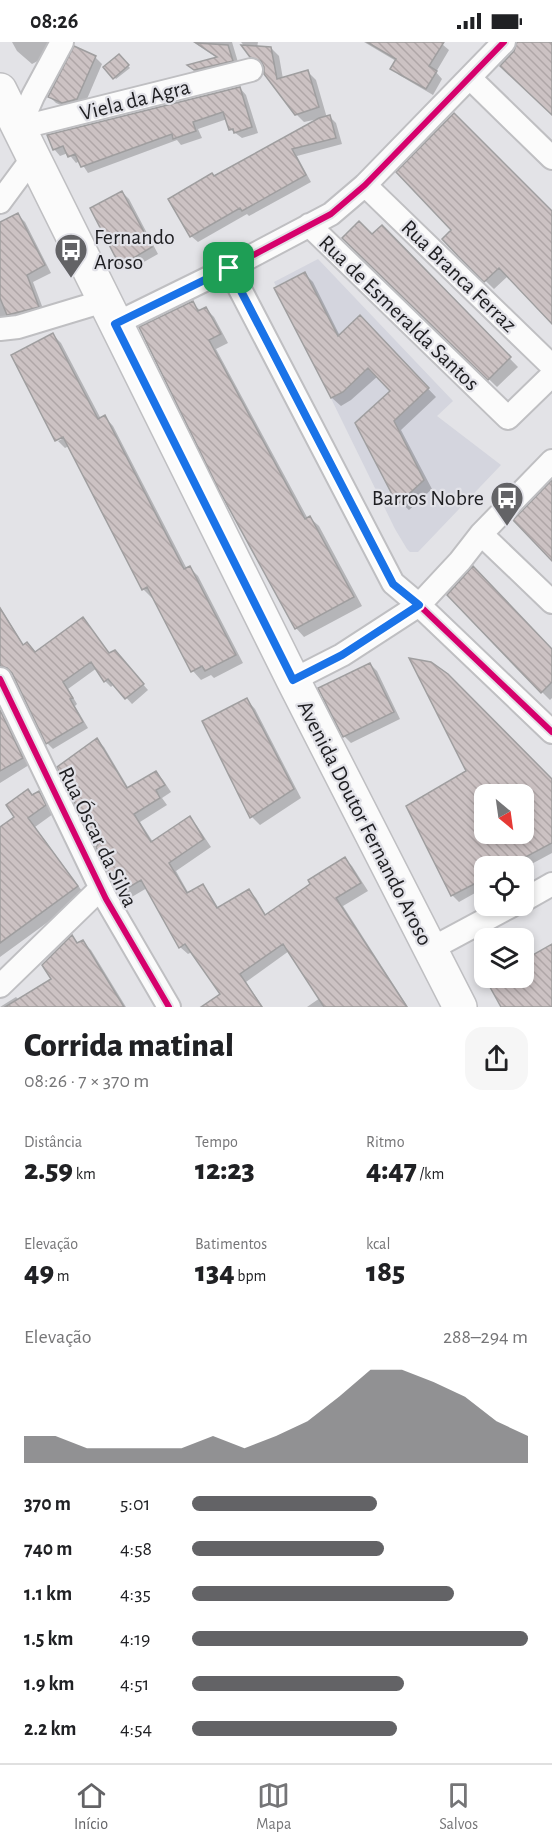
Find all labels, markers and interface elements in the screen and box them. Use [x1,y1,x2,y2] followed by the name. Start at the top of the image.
[30,10,78,32] text: 08:26
[78,76,192,124] street label: Viela da Agra
[397,216,521,336] street label: Rua Branca Ferraz
[94,226,175,273] place label: Fernando Aroso
[315,231,483,395] street label: Rua de Esmeralda Santos
[53,232,89,279] bus stop icon: Fernando Aroso
[203,242,254,293] pin
[212,251,245,284] icon: arrive
[489,480,525,527] bus stop icon: Barros Nobre
[372,487,484,509] place label: Barros Nobre
[294,697,436,949] street label: Avenida Doutor Fernando Aroso
[55,763,142,911] street label: Rua Óscar da Silva
[474,784,534,844] north arrow
[474,784,534,988] map controls
[474,856,534,916] button: locate
[474,928,534,988] button: layers
[465,1027,528,1090] button: share
[24,1030,234,1063] text: Corrida matinal
[24,1071,149,1091] text: 08:26 · 7 × 370 m
[24,1134,82,1150] text: Distância
[195,1134,238,1150] text: Tempo
[366,1134,405,1150] text: Ritmo
[24,1155,73,1185] text: 2.59
[195,1155,255,1185] text: 12:23
[366,1155,417,1185] text: 4:47
[73,1166,96,1182] text: km
[417,1166,444,1182] text: /km
[24,1236,78,1252] text: Elevação
[195,1236,267,1252] text: Batimentos
[366,1236,390,1252] text: kcal
[24,1257,54,1287] text: 49
[195,1257,235,1287] text: 134
[366,1257,405,1287] text: 185
[54,1268,70,1284] text: m
[235,1268,266,1284] text: bpm
[24,1327,92,1347] text: Elevação
[443,1327,528,1347] text: 288–294 m
[24,1494,71,1514] text: 370 m
[120,1494,150,1514] text: 5:01
[24,1539,72,1559] text: 740 m
[120,1539,152,1559] text: 4:58
[24,1584,72,1604] text: 1.1 km
[120,1584,151,1604] text: 4:35
[24,1629,73,1649] text: 1.5 km
[120,1629,150,1649] text: 4:19
[24,1674,75,1694] text: 1.9 km
[120,1674,149,1694] text: 4:51
[24,1719,76,1739] text: 2.2 km
[120,1719,152,1739] text: 4:54
[74,1779,108,1834] tab: Início
[256,1779,291,1834] tab: Mapa
[439,1779,478,1834] tab: Salvos

